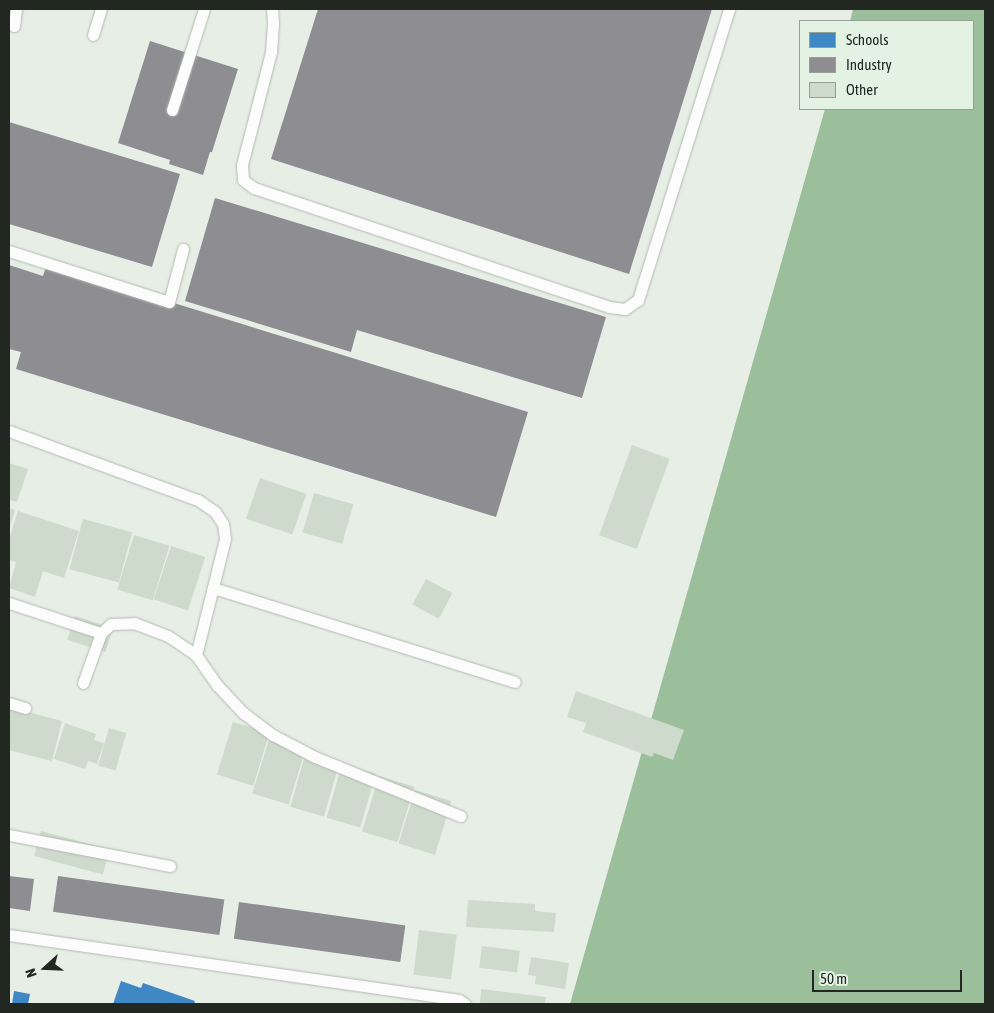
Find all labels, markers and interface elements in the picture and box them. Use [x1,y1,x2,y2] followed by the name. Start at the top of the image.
[799,20,974,110] legend
[846,31,889,48] text: Schools
[846,56,892,73] text: Industry
[846,81,878,98] text: Other
[20,943,70,993] north arrow
[814,960,964,992] scale bar
[22,967,40,980] text: N
[820,970,847,987] text: 50 m

